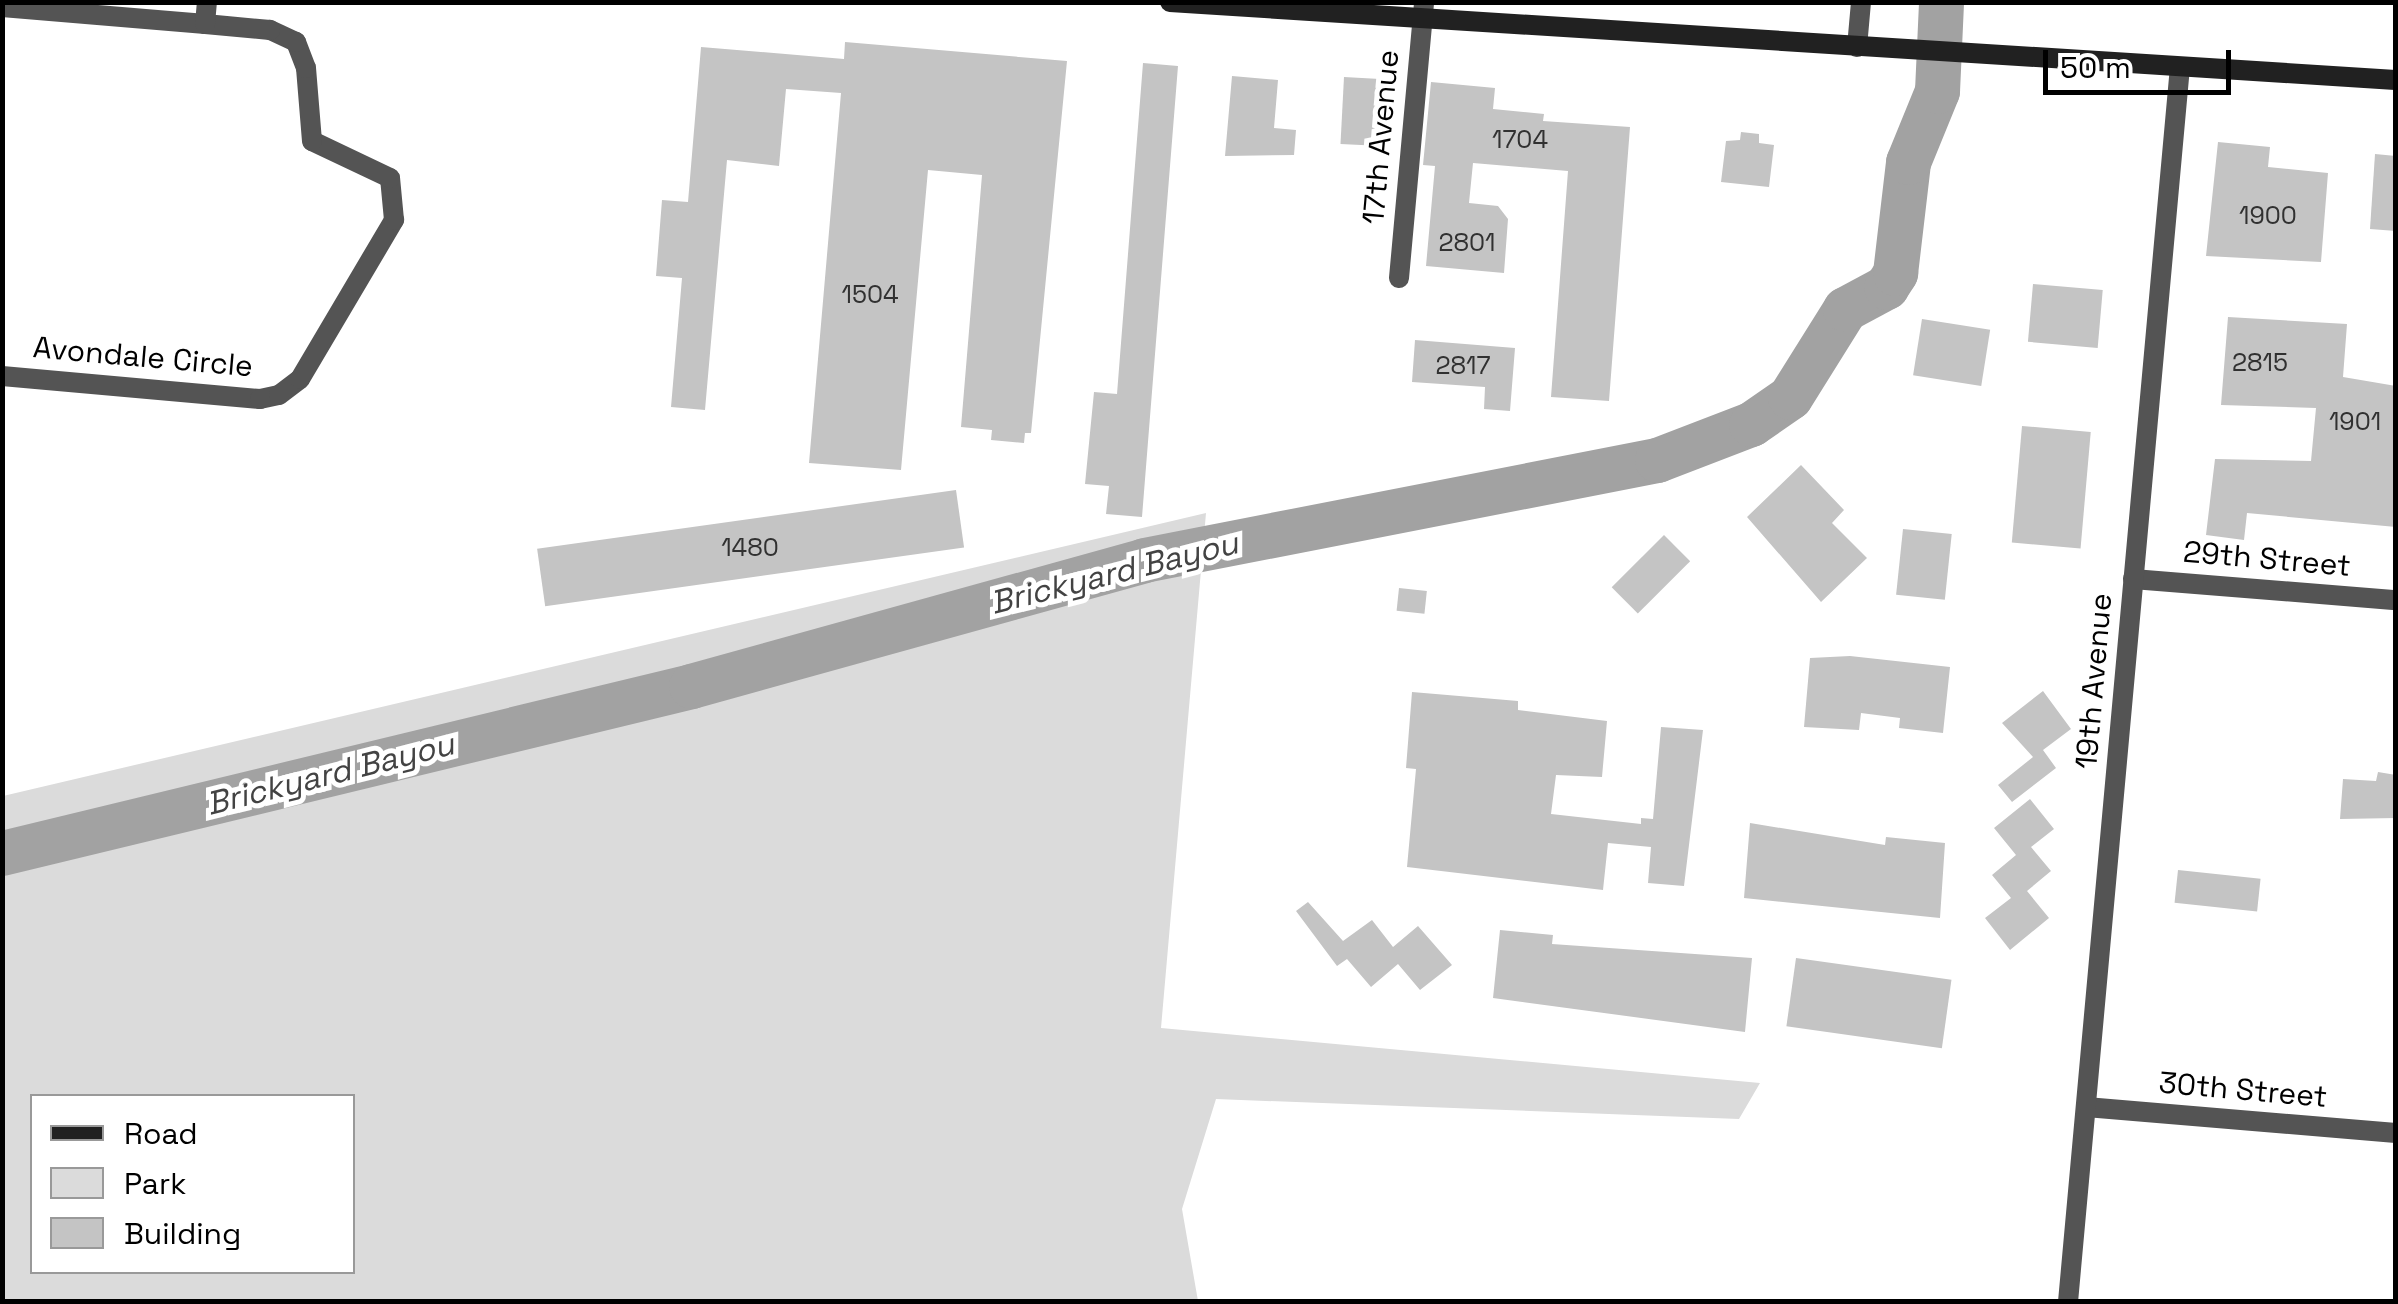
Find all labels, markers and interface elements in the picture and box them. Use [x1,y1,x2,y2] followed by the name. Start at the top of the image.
[2048,30,2236,92] scale bar
[1355,48,1407,226] street label: 17th Avenue
[2060,48,2131,87] text: 50 m
[1492,124,1548,154] house number: 1704
[2239,200,2297,230] house number: 1900
[1438,227,1496,257] house number: 2801
[841,279,899,309] house number: 1504
[32,329,254,385] street label: Avondale Circle
[2232,347,2288,377] house number: 2815
[1435,350,1491,380] house number: 2817
[2329,406,2381,436] house number: 1901
[986,524,1242,622] water label: Brickyard Bayou
[721,532,779,562] house number: 1480
[2182,534,2352,584] street label: 29th Street
[2068,591,2120,771] street label: 19th Avenue
[202,725,458,823] water label: Brickyard Bayou
[2157,1065,2329,1115] street label: 30th Street
[30,1094,355,1274] legend
[124,1114,198,1153] text: Road
[124,1164,186,1203] text: Park
[124,1214,241,1253] text: Building

